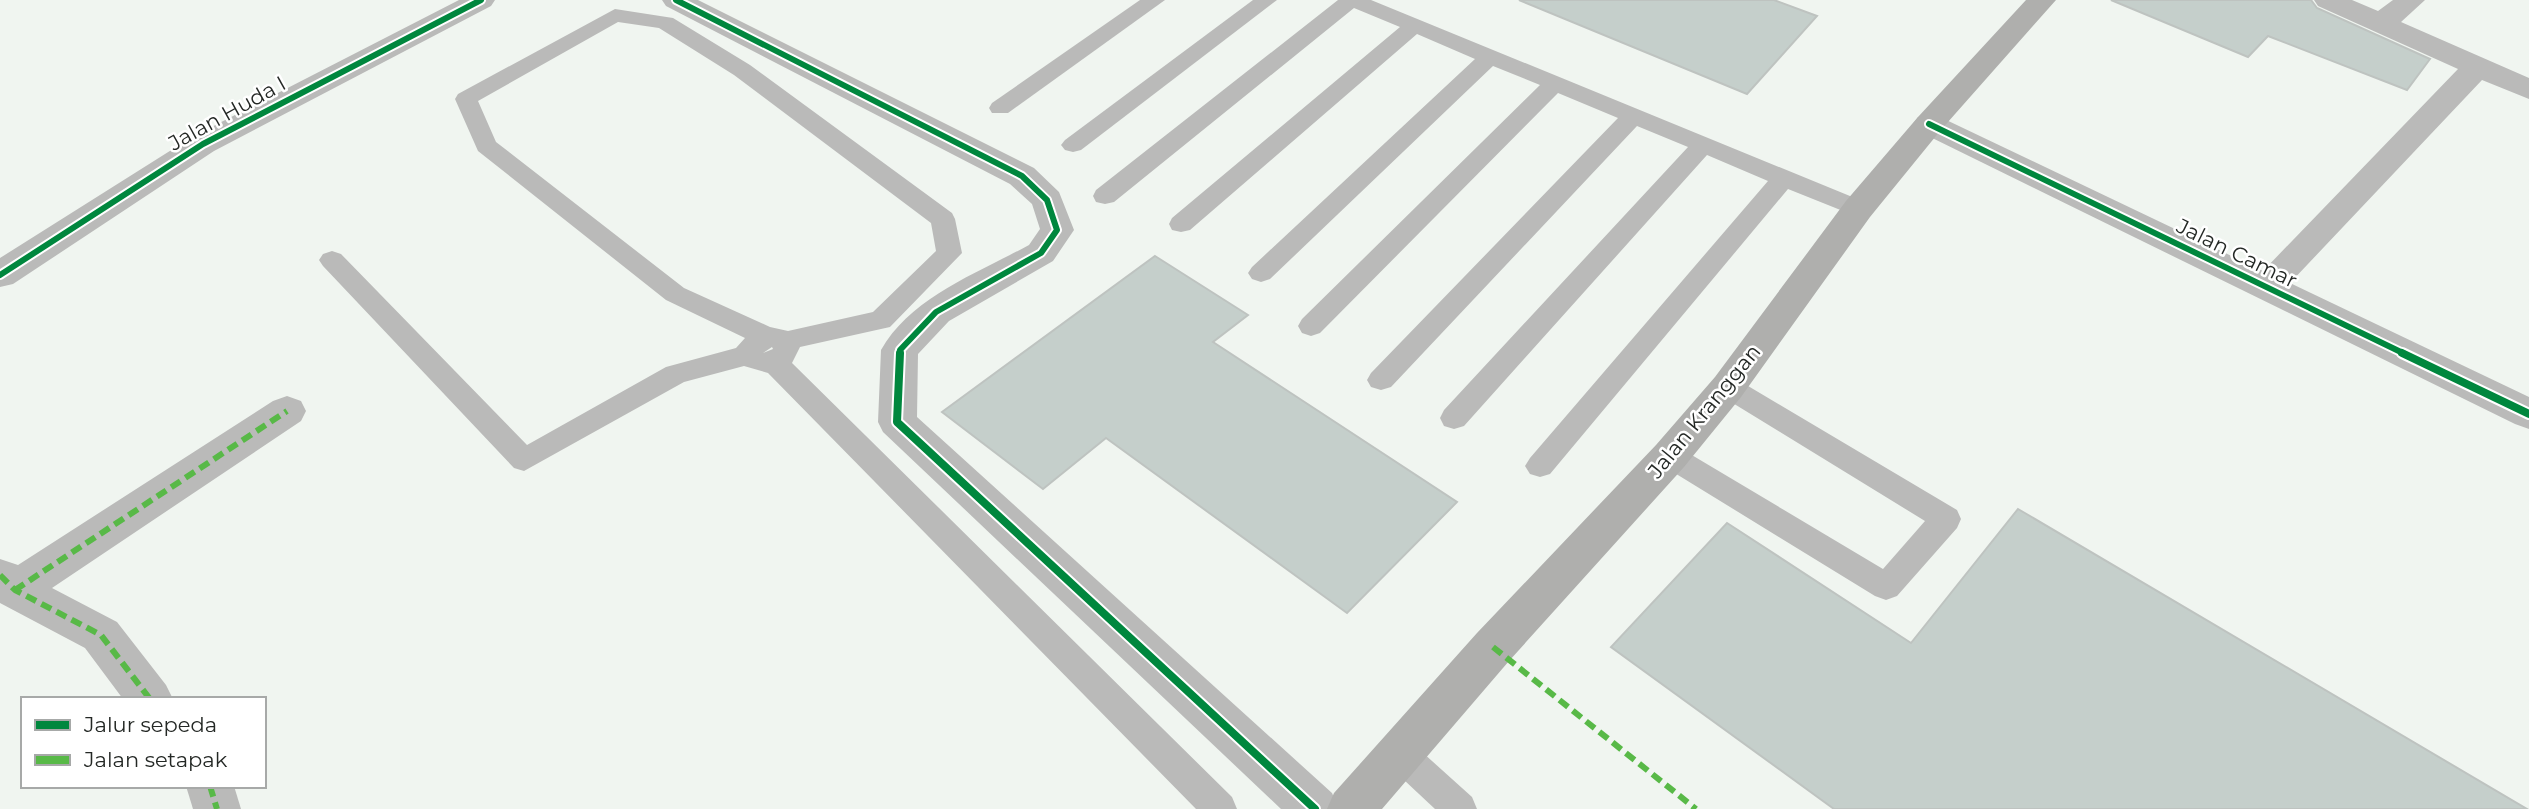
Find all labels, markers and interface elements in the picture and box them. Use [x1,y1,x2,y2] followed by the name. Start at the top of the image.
[163,70,290,156] street label: Jalan Huda I
[2172,213,2301,293] street label: Jalan Camar
[1642,339,1766,484] street label: Jalan Kranggan
[21,697,266,788] legend
[83,712,217,737] text: Jalur sepeda
[83,747,228,772] text: Jalan setapak

